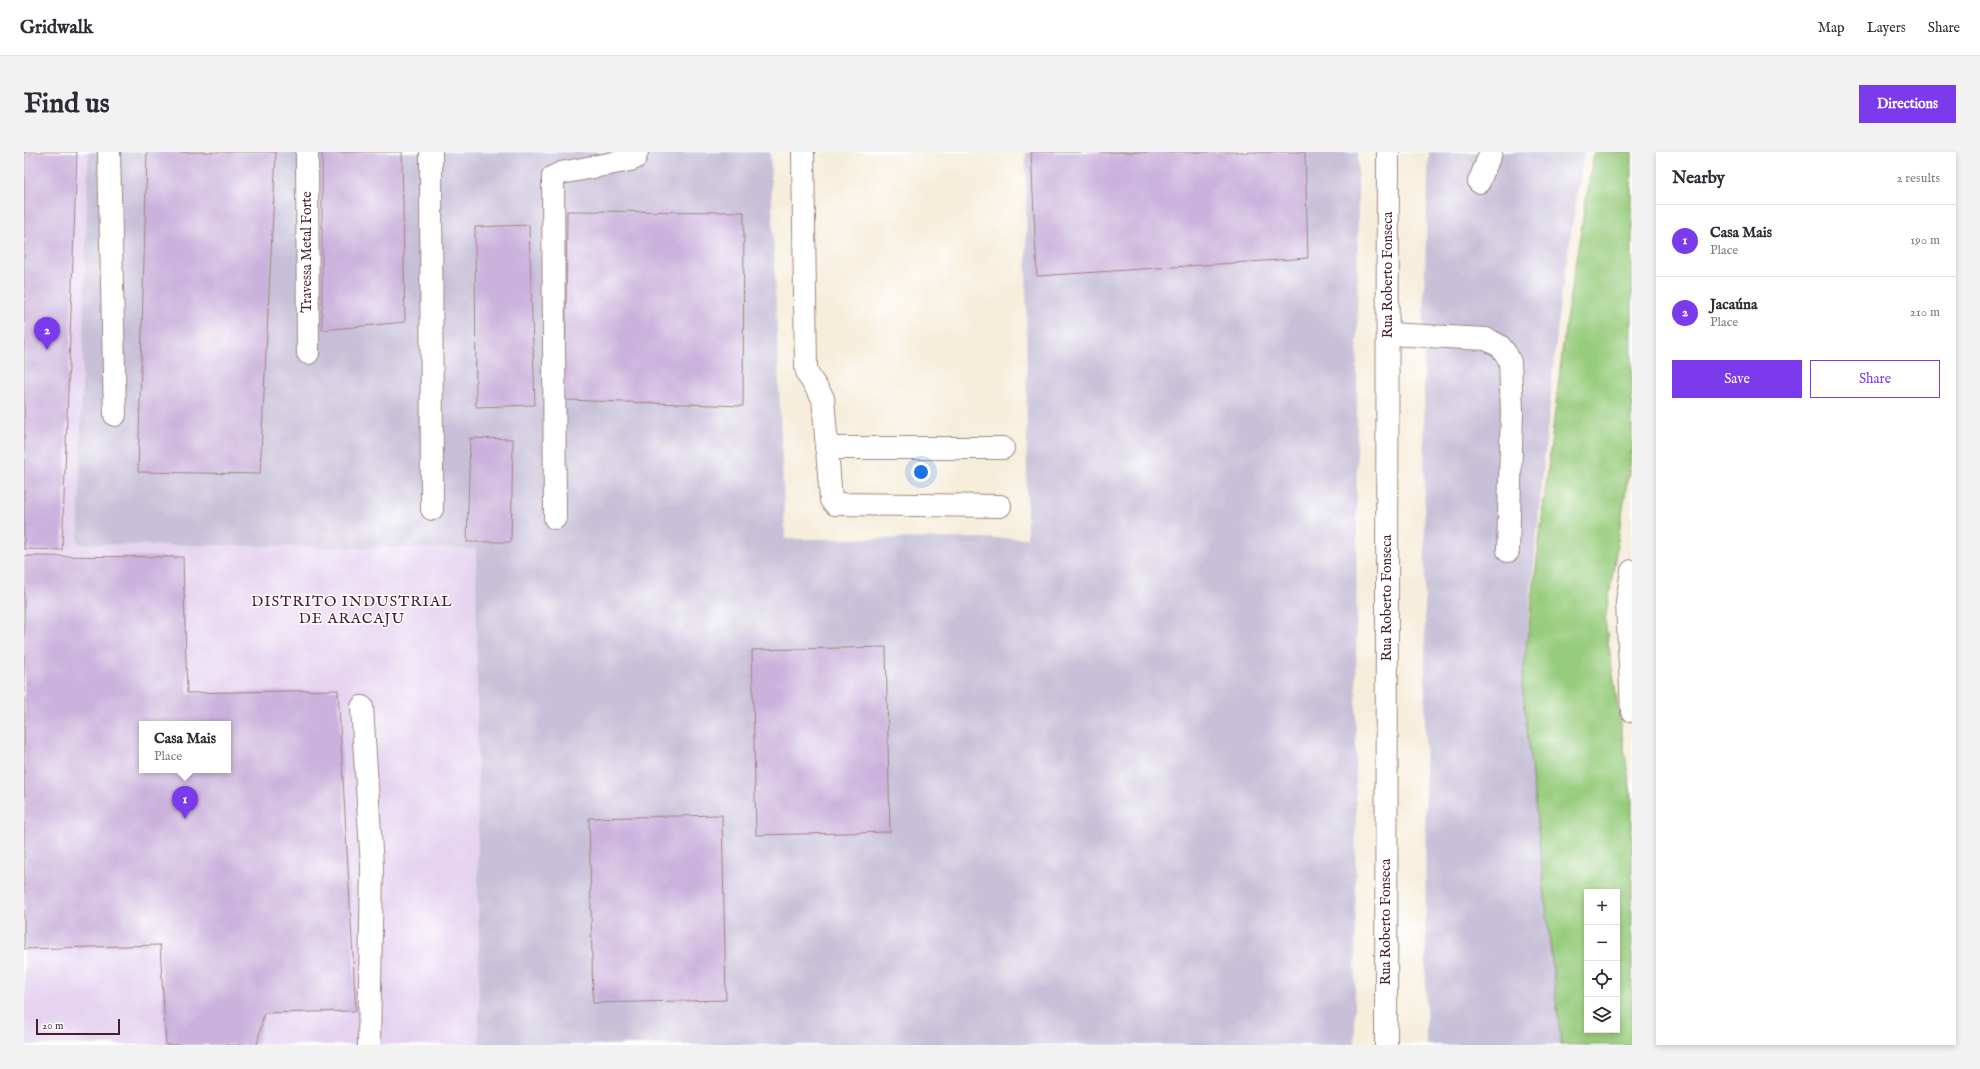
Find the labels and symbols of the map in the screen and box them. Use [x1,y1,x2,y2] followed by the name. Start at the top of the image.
[298,191,316,313] street label: Travessa Metal Forte
[1379,211,1397,338] street label: Rua Roberto Fonseca
[34,317,60,350] pin: 2
[911,462,931,482] your location
[1378,534,1396,661] street label: Rua Roberto Fonseca
[251,592,453,628] district label: DISTRITO INDUSTRIAL DE ARACAJU
[172,786,198,819] pin: 1
[1377,858,1395,985] street label: Rua Roberto Fonseca
[36,1017,120,1036] scale bar

